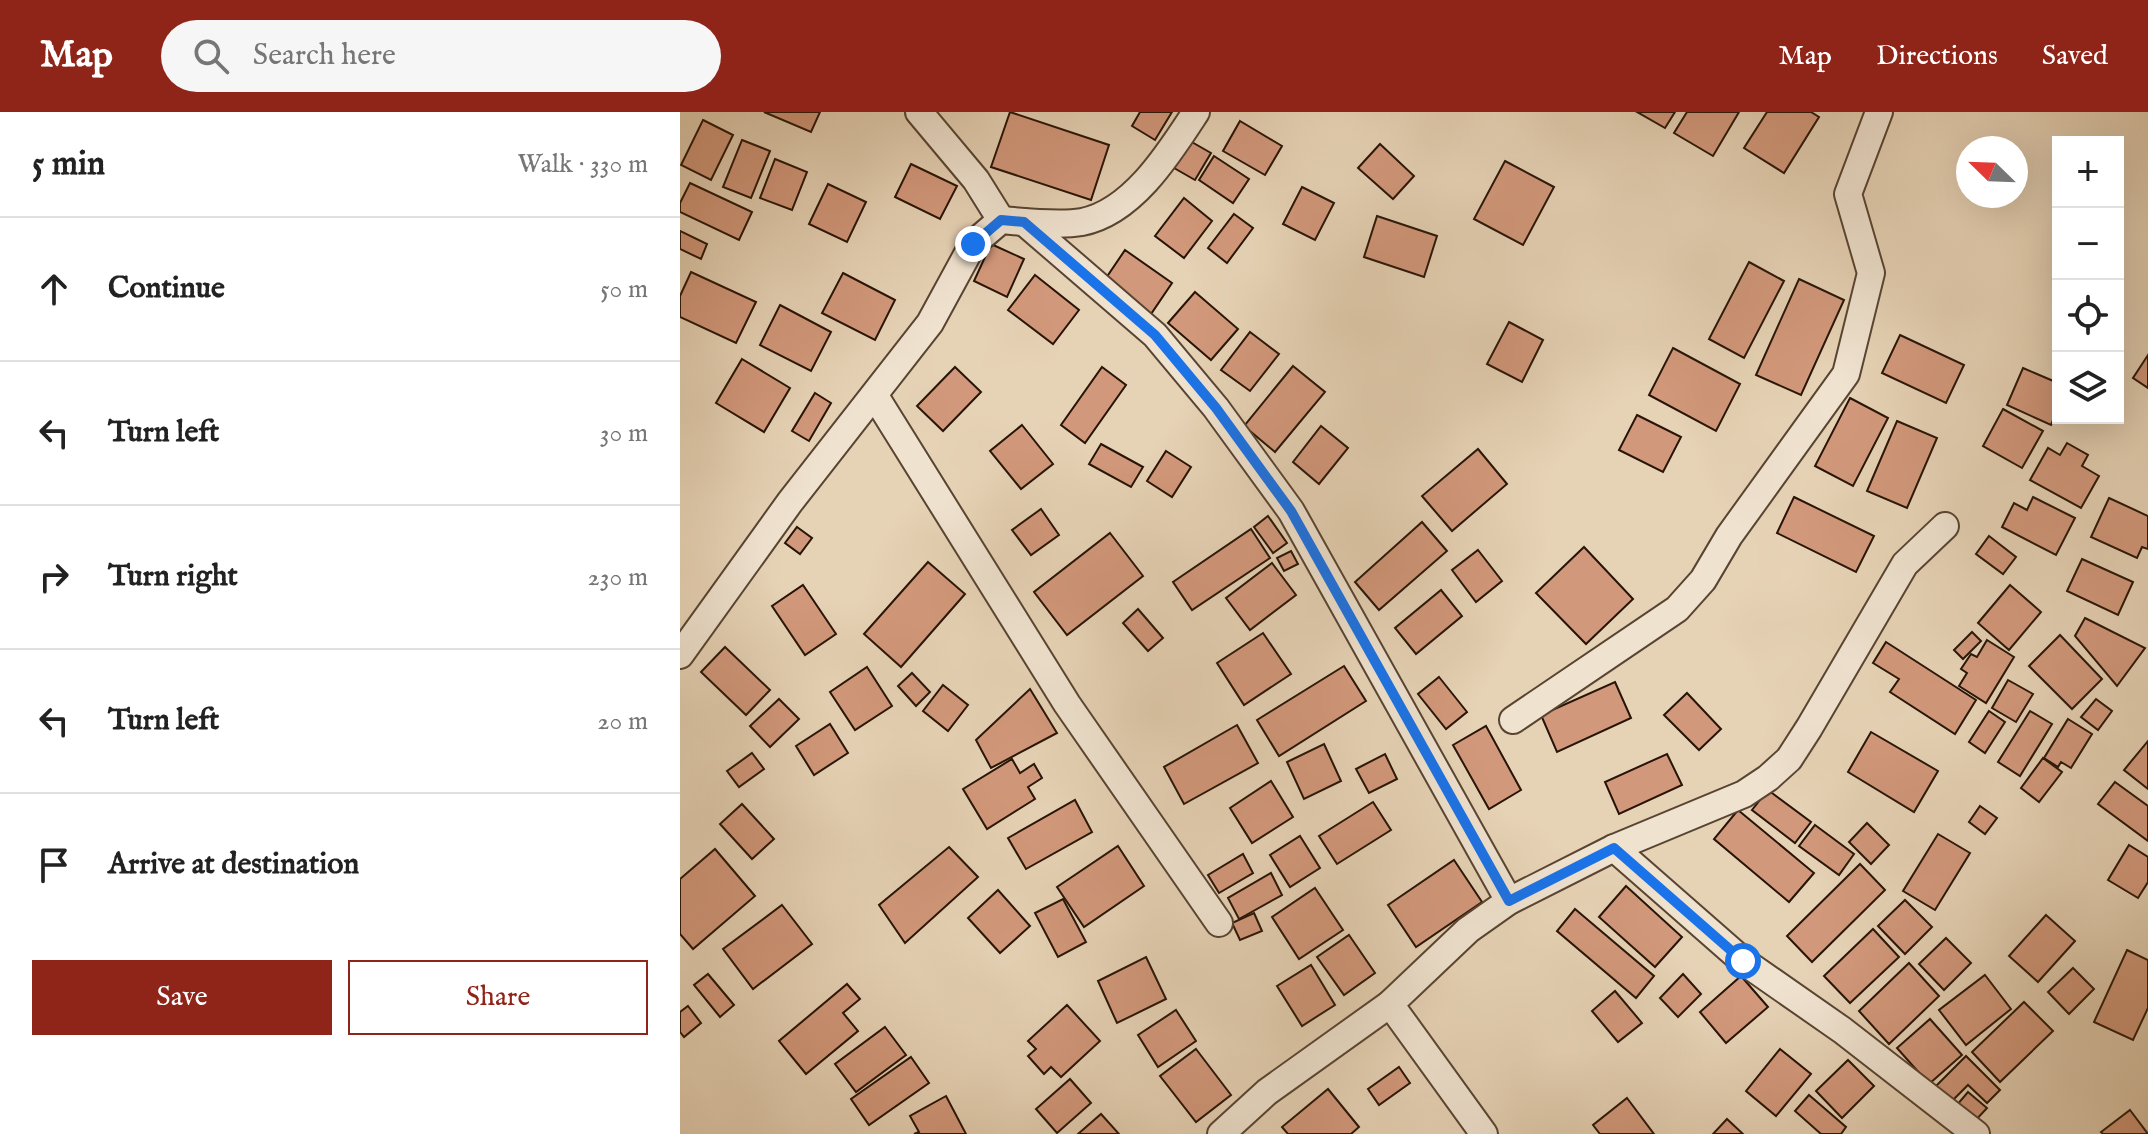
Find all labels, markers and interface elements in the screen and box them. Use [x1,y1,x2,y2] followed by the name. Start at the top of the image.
[161,20,721,92] search box
[40,32,113,80] text: Map
[189,34,233,78] icon: search
[253,37,396,75] text: Search here
[1778,39,1832,74] text: Map
[1876,39,1998,74] text: Directions
[2042,39,2108,74] text: Saved
[1956,136,2028,208] north arrow
[2052,136,2124,424] map controls
[2052,136,2124,208] button: +
[32,143,105,186] text: 5 min
[518,148,648,181] text: Walk · 330 m
[2052,208,2124,280] button: −
[955,226,991,262] route end
[32,267,76,311] icon: ahead
[108,270,225,308] text: Continue
[600,273,648,306] text: 50 m
[2052,280,2124,352] button: locate
[2052,352,2124,424] button: layers
[32,411,76,455] icon: left
[108,414,219,452] text: Turn left
[600,417,648,450] text: 30 m
[32,555,76,599] icon: right
[108,558,238,596] text: Turn right
[588,561,648,594] text: 230 m
[32,699,76,743] icon: left
[108,702,219,740] text: Turn left
[597,705,648,738] text: 20 m
[32,843,76,887] icon: arrive
[108,846,359,884] text: Arrive at destination
[1725,943,1761,979] route start
[32,960,332,1035] button: Save
[348,960,648,1035] button: Share

